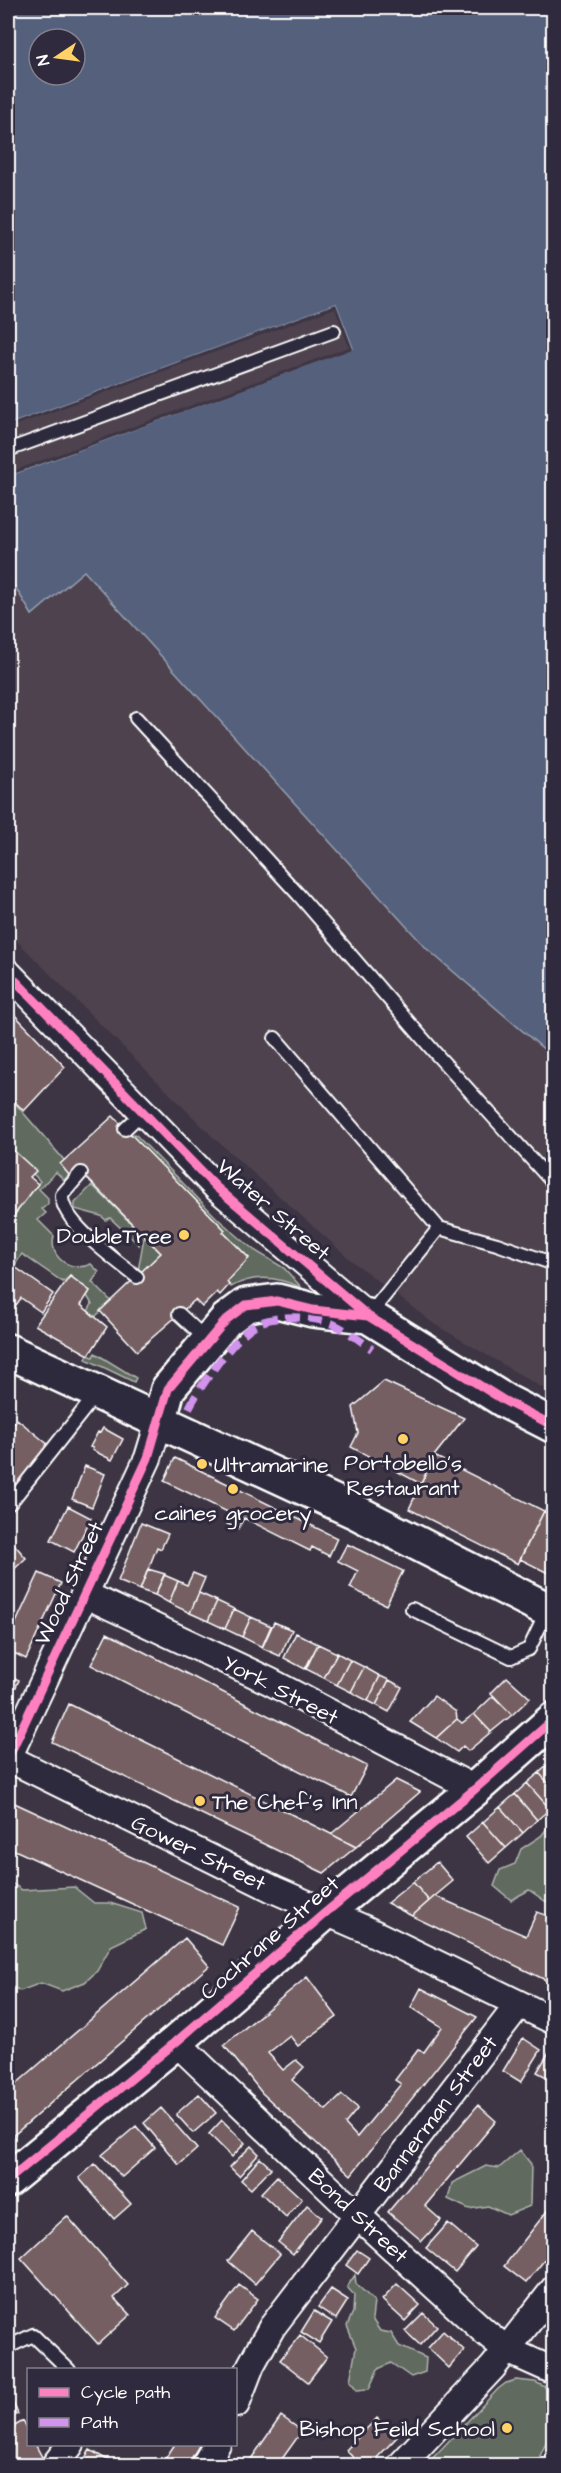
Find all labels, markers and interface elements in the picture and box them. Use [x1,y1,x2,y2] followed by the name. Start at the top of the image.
[27,27,87,87] north arrow
[32,53,55,68] text: N
[209,1152,337,1268] street label: Water Street
[57,1221,172,1252] place label: DoubleTree
[177,1228,191,1242] marker: DoubleTree
[396,1432,410,1446] marker: Portobello's Restaurant
[344,1448,462,1504] place label: Portobello's Restaurant
[214,1450,329,1481] place label: Ultramarine
[195,1457,209,1471] marker: Ultramarine
[226,1482,240,1496] marker: caines grocery
[154,1498,312,1530] place label: caines grocery
[27,1517,112,1651] street label: Wood Street
[217,1648,344,1733] street label: York Street
[212,1787,358,1818] place label: The Chef's Inn
[193,1794,207,1808] marker: The Chef's Inn
[126,1807,271,1899] street label: Gower Street
[194,1869,347,2007] street label: Cochrane Street
[367,2029,505,2199] street label: Bannerman Street
[301,2161,415,2271] street label: Bond Street
[27,2368,237,2446] legend
[81,2380,170,2406] text: Cycle path
[81,2410,118,2435] text: Path
[299,2414,495,2445] place label: Bishop Feild School
[500,2421,514,2435] marker: Bishop Feild School

